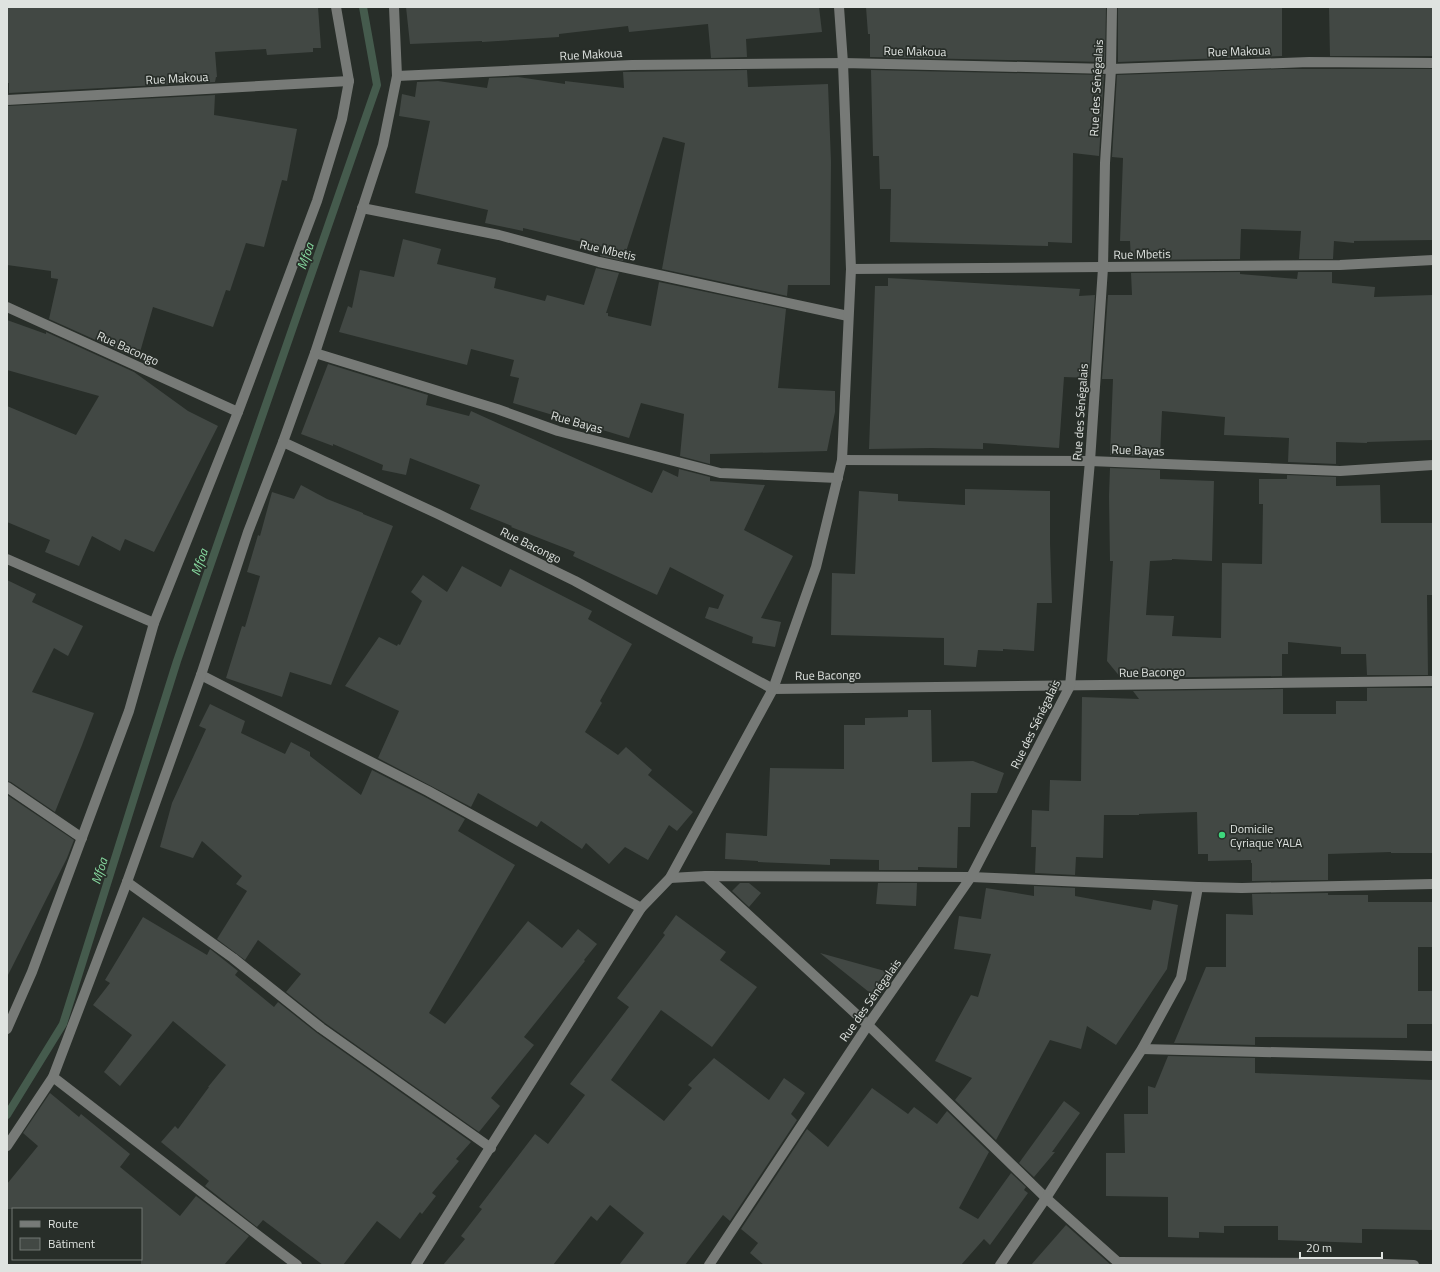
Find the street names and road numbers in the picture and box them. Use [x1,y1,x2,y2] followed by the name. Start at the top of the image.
[1084,39,1108,137] street label: Rue des Sénégalais
[1207,40,1271,62] street label: Rue Makoua
[883,41,947,61] street label: Rue Makoua
[559,43,623,65] street label: Rue Makoua
[145,67,209,89] street label: Rue Makoua
[578,234,638,266] street label: Rue Mbetis
[1113,244,1171,264] street label: Rue Mbetis
[94,326,162,370] street label: Rue Bacongo
[1067,362,1093,461] street label: Rue des Sénégalais
[549,406,606,439] street label: Rue Bayas
[1111,440,1165,460] street label: Rue Bayas
[497,522,565,568] street label: Rue Bacongo
[1119,662,1185,682] street label: Rue Bacongo
[795,665,861,685] street label: Rue Bacongo
[1005,676,1065,772] street label: Rue des Sénégalais
[834,954,906,1045] street label: Rue des Sénégalais

